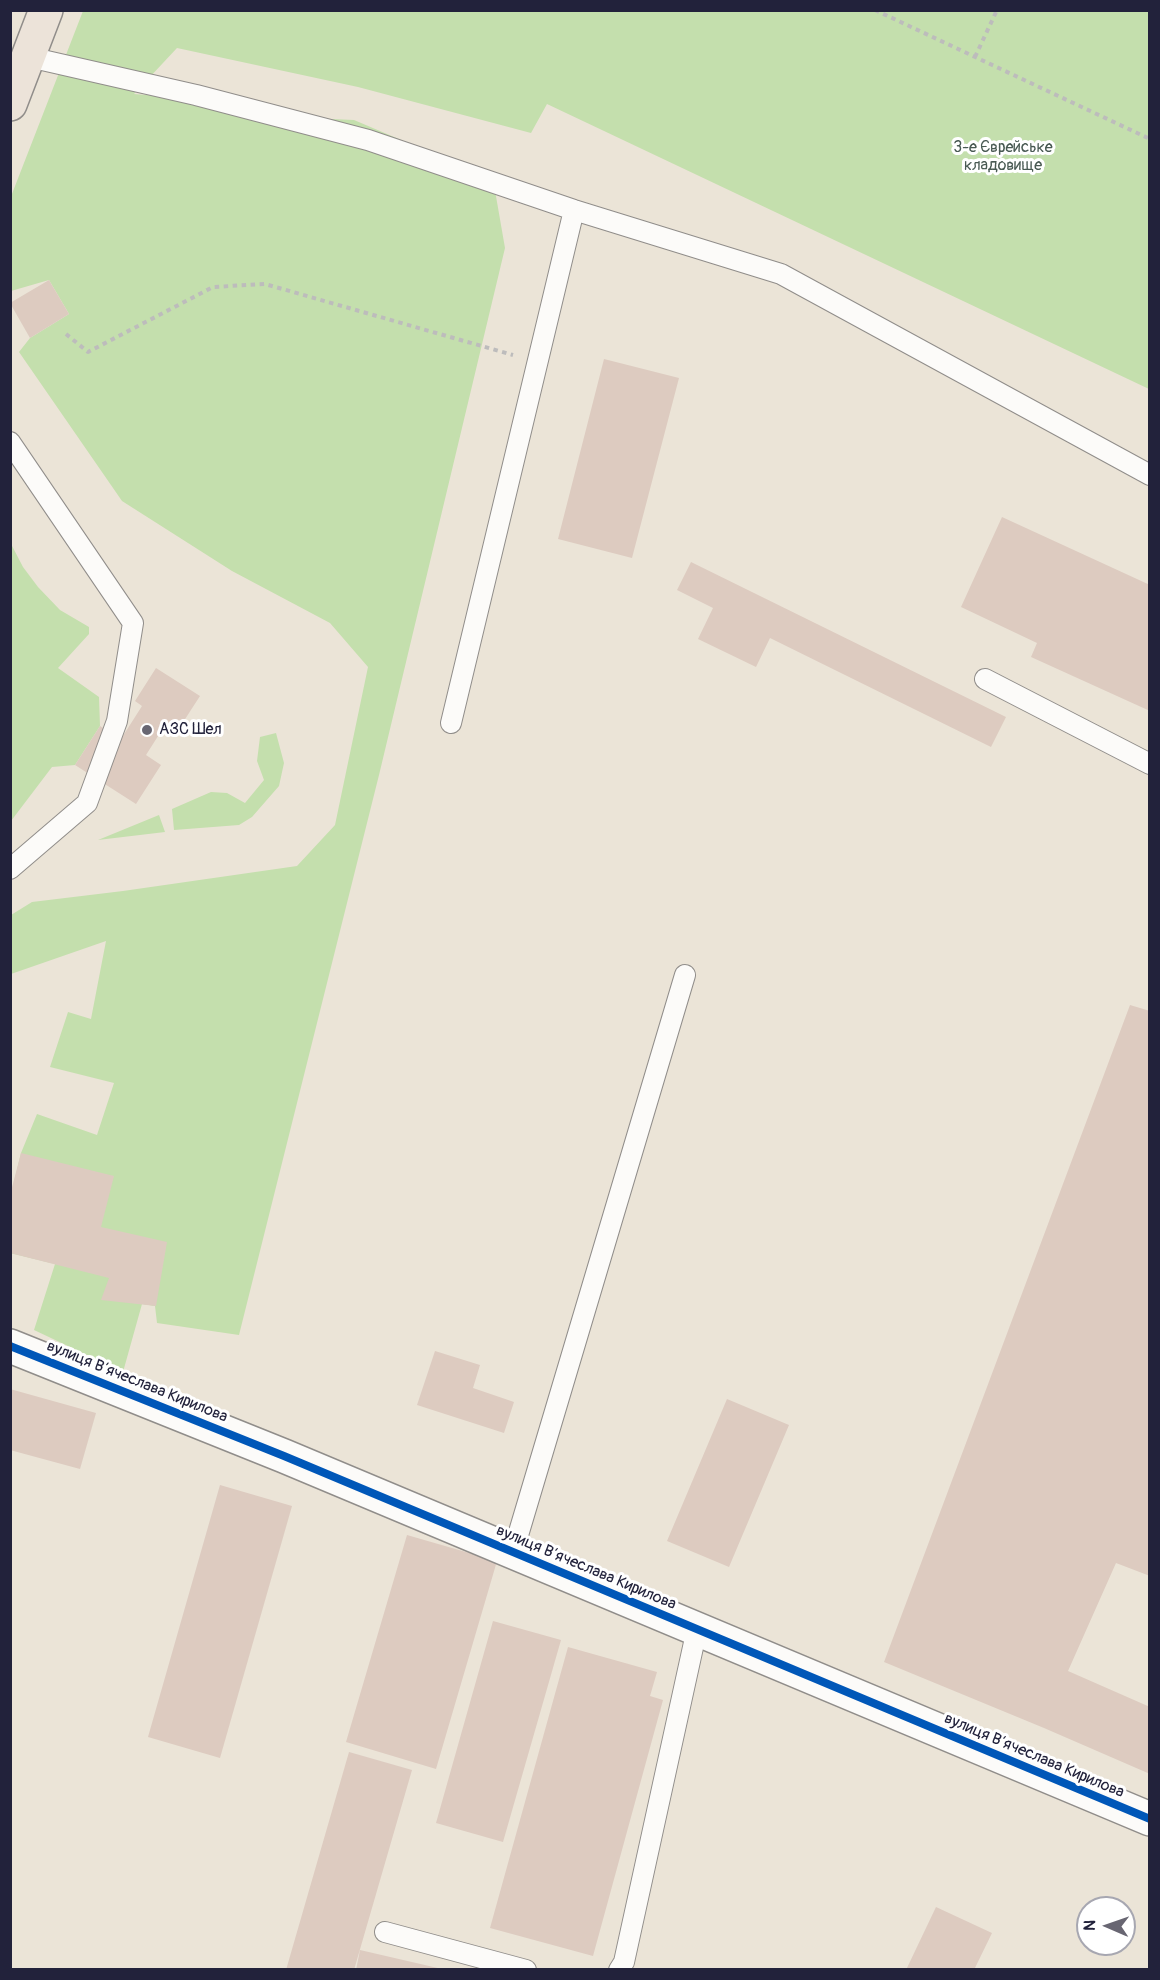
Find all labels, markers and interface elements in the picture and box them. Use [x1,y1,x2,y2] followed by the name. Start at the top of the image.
[953,138,1053,176] park label: 3-е Єврейське кладовище
[159,720,222,740] place label: АЗС Шел
[140,723,154,737] marker: АЗС Шел
[44,1337,230,1427] street label: вулиця Вʼячеслава Кирилова
[493,1521,679,1615] street label: вулиця Вʼячеслава Кирилова
[941,1709,1127,1803] street label: вулиця Вʼячеслава Кирилова
[1076,1896,1136,1956] north arrow
[1080,1920,1100,1931] text: N

